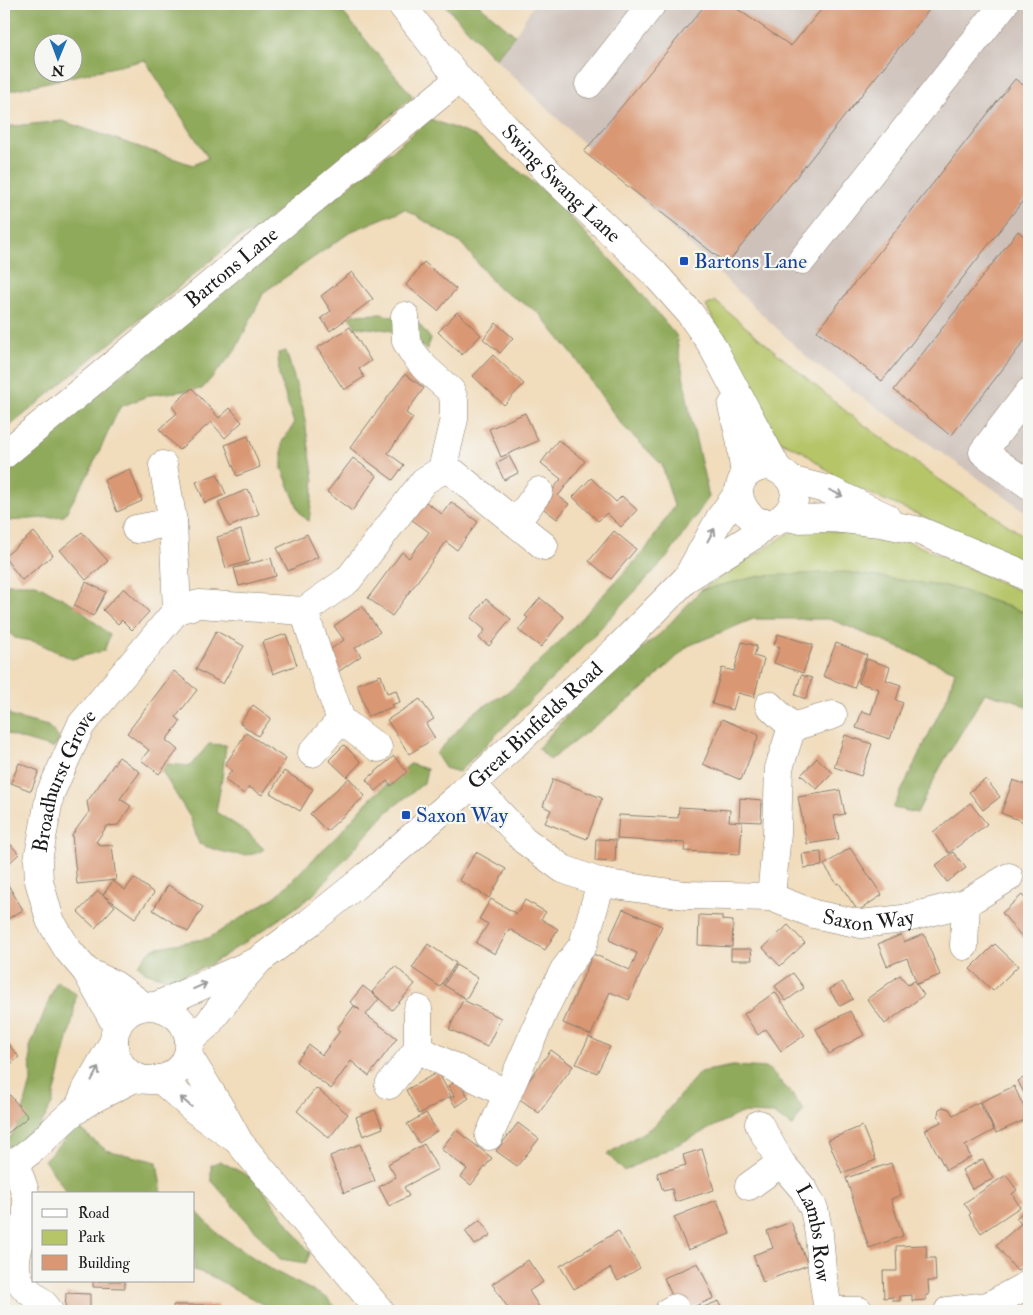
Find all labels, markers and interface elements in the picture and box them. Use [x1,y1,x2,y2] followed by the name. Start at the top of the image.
[32,32,82,82] north arrow
[51,62,65,79] text: N
[496,118,627,248] street label: Swing Swang Lane
[179,221,284,313] street label: Bartons Lane
[694,248,807,275] place label: Bartons Lane
[678,255,690,267] marker: Bartons Lane
[828,489,843,498] one-way arrow
[707,528,716,543] one-way arrow
[462,655,609,795] street label: Great Binfields Road
[26,703,102,855] street label: Broadhurst Grove
[416,802,509,829] place label: Saxon Way
[400,809,412,821] marker: Saxon Way
[820,903,918,937] street label: Saxon Way
[192,981,207,991] one-way arrow
[90,1067,100,1082] one-way arrow
[179,1096,192,1108] one-way arrow
[790,1179,837,1284] street label: Lambs Row
[32,1192,195,1282] legend
[78,1204,110,1223] text: Road
[78,1228,105,1247] text: Park
[78,1254,130,1273] text: Building

